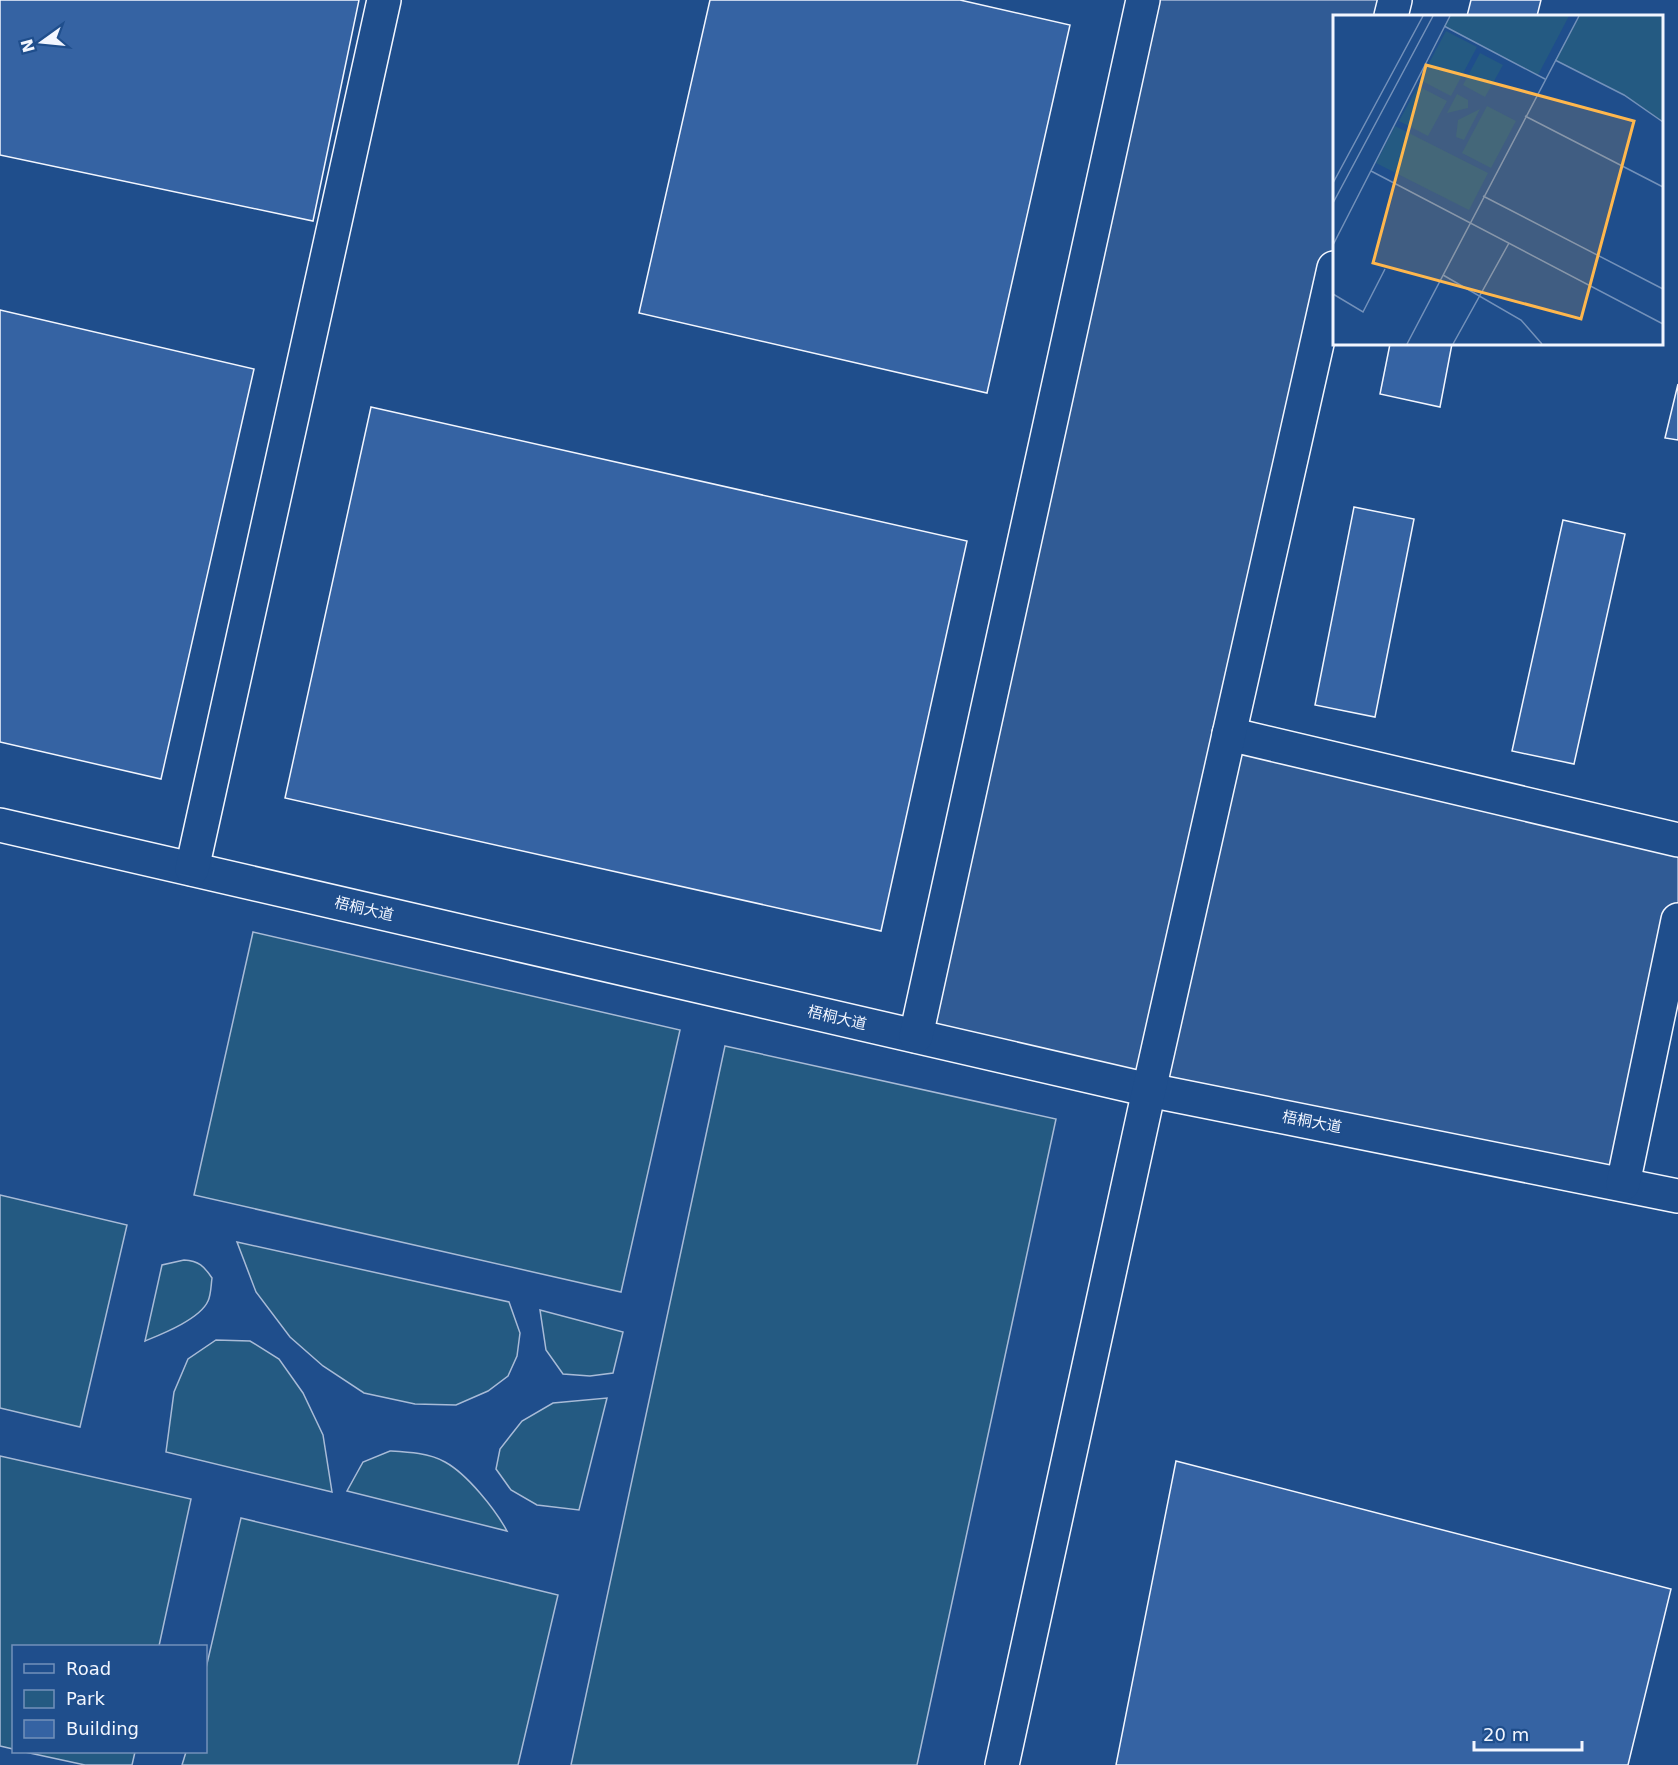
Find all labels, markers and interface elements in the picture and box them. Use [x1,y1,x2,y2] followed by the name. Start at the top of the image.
[12,12,72,72] north arrow
[1333,15,1663,345] inset map
[17,37,39,55] text: N
[333,893,395,925] street label: 梧桐大道
[806,1002,868,1034] street label: 梧桐大道
[1281,1107,1343,1137] street label: 梧桐大道
[12,1645,207,1753] legend
[66,1658,111,1679] text: Road
[66,1688,105,1709] text: Park
[1474,1714,1582,1752] scale bar
[66,1718,139,1739] text: Building
[1483,1724,1529,1745] text: 20 m

